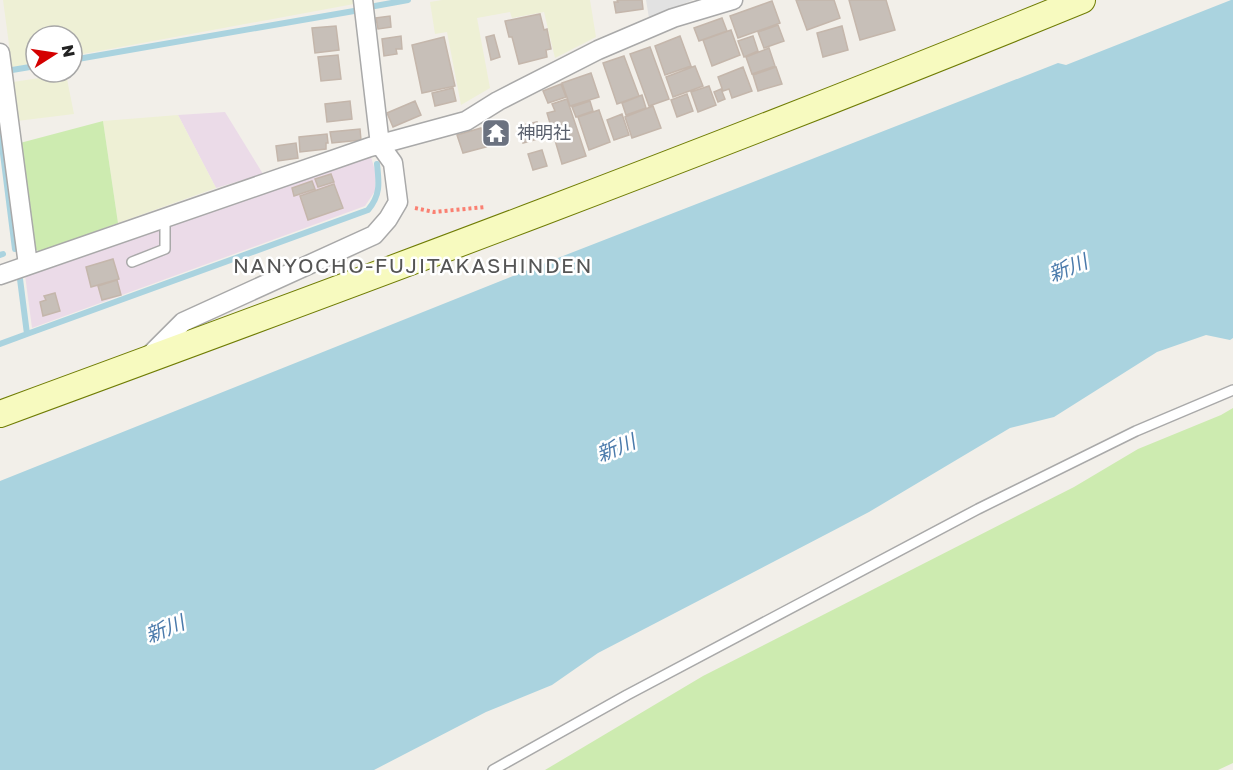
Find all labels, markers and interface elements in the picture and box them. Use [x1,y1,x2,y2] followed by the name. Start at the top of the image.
[24,24,84,84] north arrow
[58,43,80,59] text: N
[480,117,512,149] temple icon: 神明社
[517,121,571,143] place label: 神明社
[1045,248,1093,286] water label: 新川
[233,252,593,278] district label: NANYOCHO-FUJITAKASHINDEN
[593,428,641,466] water label: 新川
[142,609,190,647] water label: 新川

